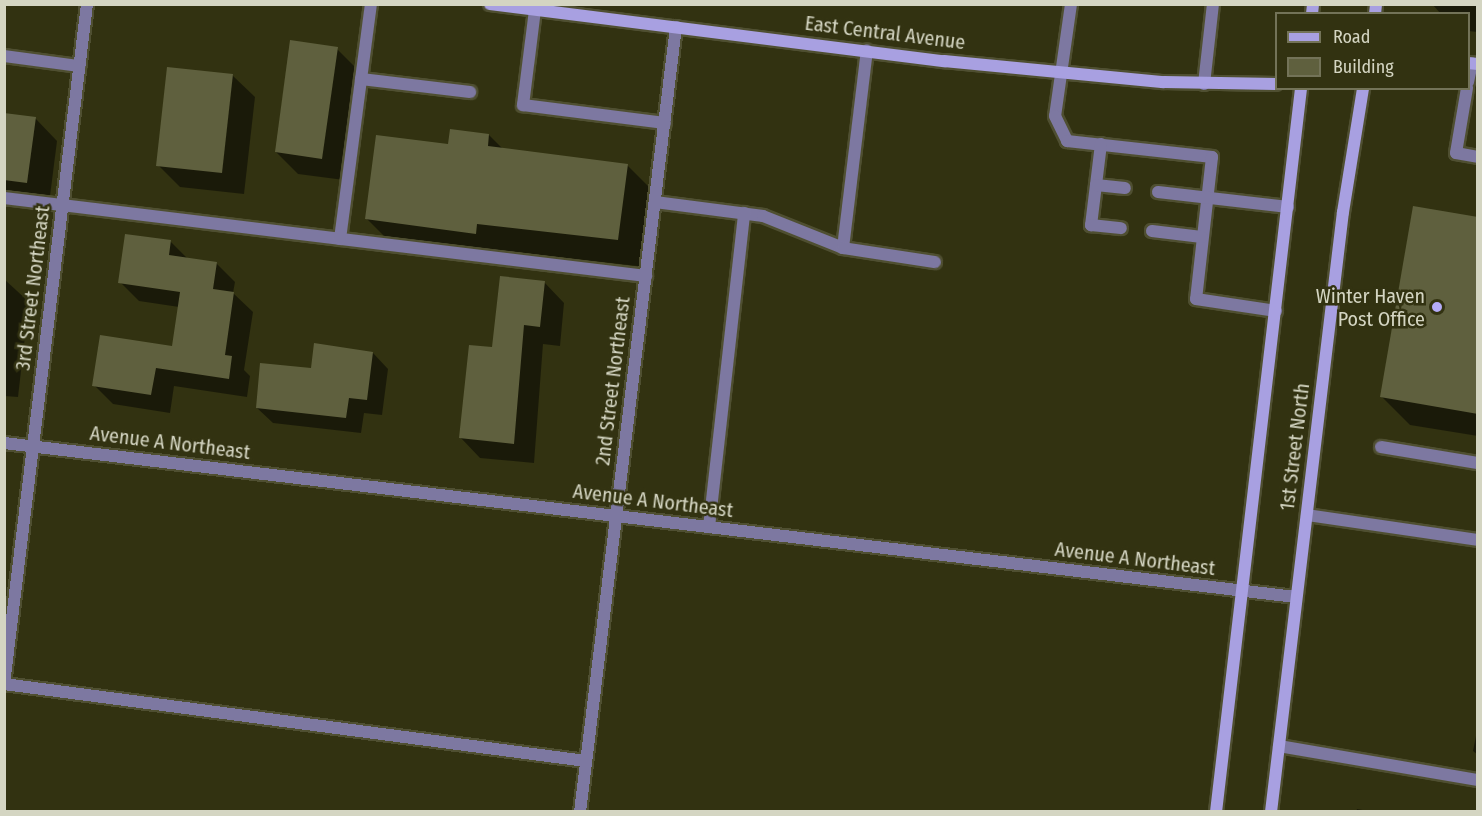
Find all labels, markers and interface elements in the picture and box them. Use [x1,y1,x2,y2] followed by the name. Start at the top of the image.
[803,11,967,55] street label: East Central Avenue
[1275,12,1470,90] legend
[1333,26,1370,48] text: Road
[1333,56,1394,78] text: Building
[11,204,55,372] street label: 3rd Street Northeast
[1316,284,1425,331] place label: Winter Haven Post Office
[591,295,635,467] street label: 2nd Street Northeast
[1430,300,1444,314] marker: Winter Haven Post Office
[1275,382,1315,512] street label: 1st Street North
[89,421,251,465] street label: Avenue A Northeast
[572,479,734,523] street label: Avenue A Northeast
[1054,537,1216,581] street label: Avenue A Northeast

